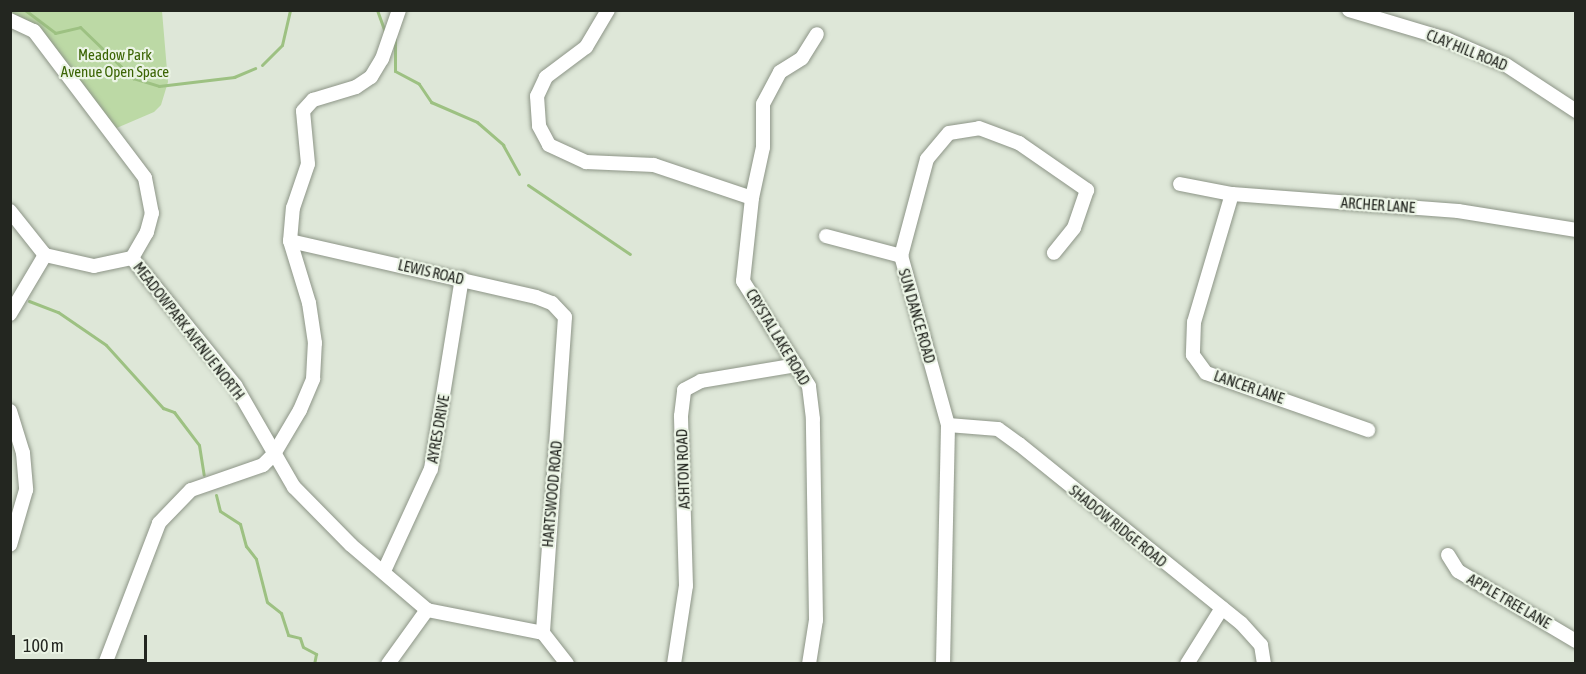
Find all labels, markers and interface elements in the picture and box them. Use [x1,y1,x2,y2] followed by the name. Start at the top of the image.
[1424,26,1510,74] street label: CLAY HILL ROAD
[61,45,169,80] park label: Meadow Park Avenue Open Space
[1340,193,1416,217] street label: ARCHER LANE
[396,256,466,288] street label: LEWIS ROAD
[130,258,248,404] street label: MEADOWPARK AVENUE NORTH
[895,267,939,365] street label: SUN DANCE ROAD
[742,286,814,388] street label: CRYSTAL LAKE ROAD
[1212,367,1286,407] street label: LANCER LANE
[423,393,453,465] street label: AYRES DRIVE
[673,429,693,509] street label: ASHTON ROAD
[538,440,566,548] street label: HARTSWOOD ROAD
[1066,481,1170,571] street label: SHADOW RIDGE ROAD
[1464,570,1554,632] street label: APPLE TREE LANE
[15,623,150,661] scale bar
[23,635,64,656] text: 100 m

